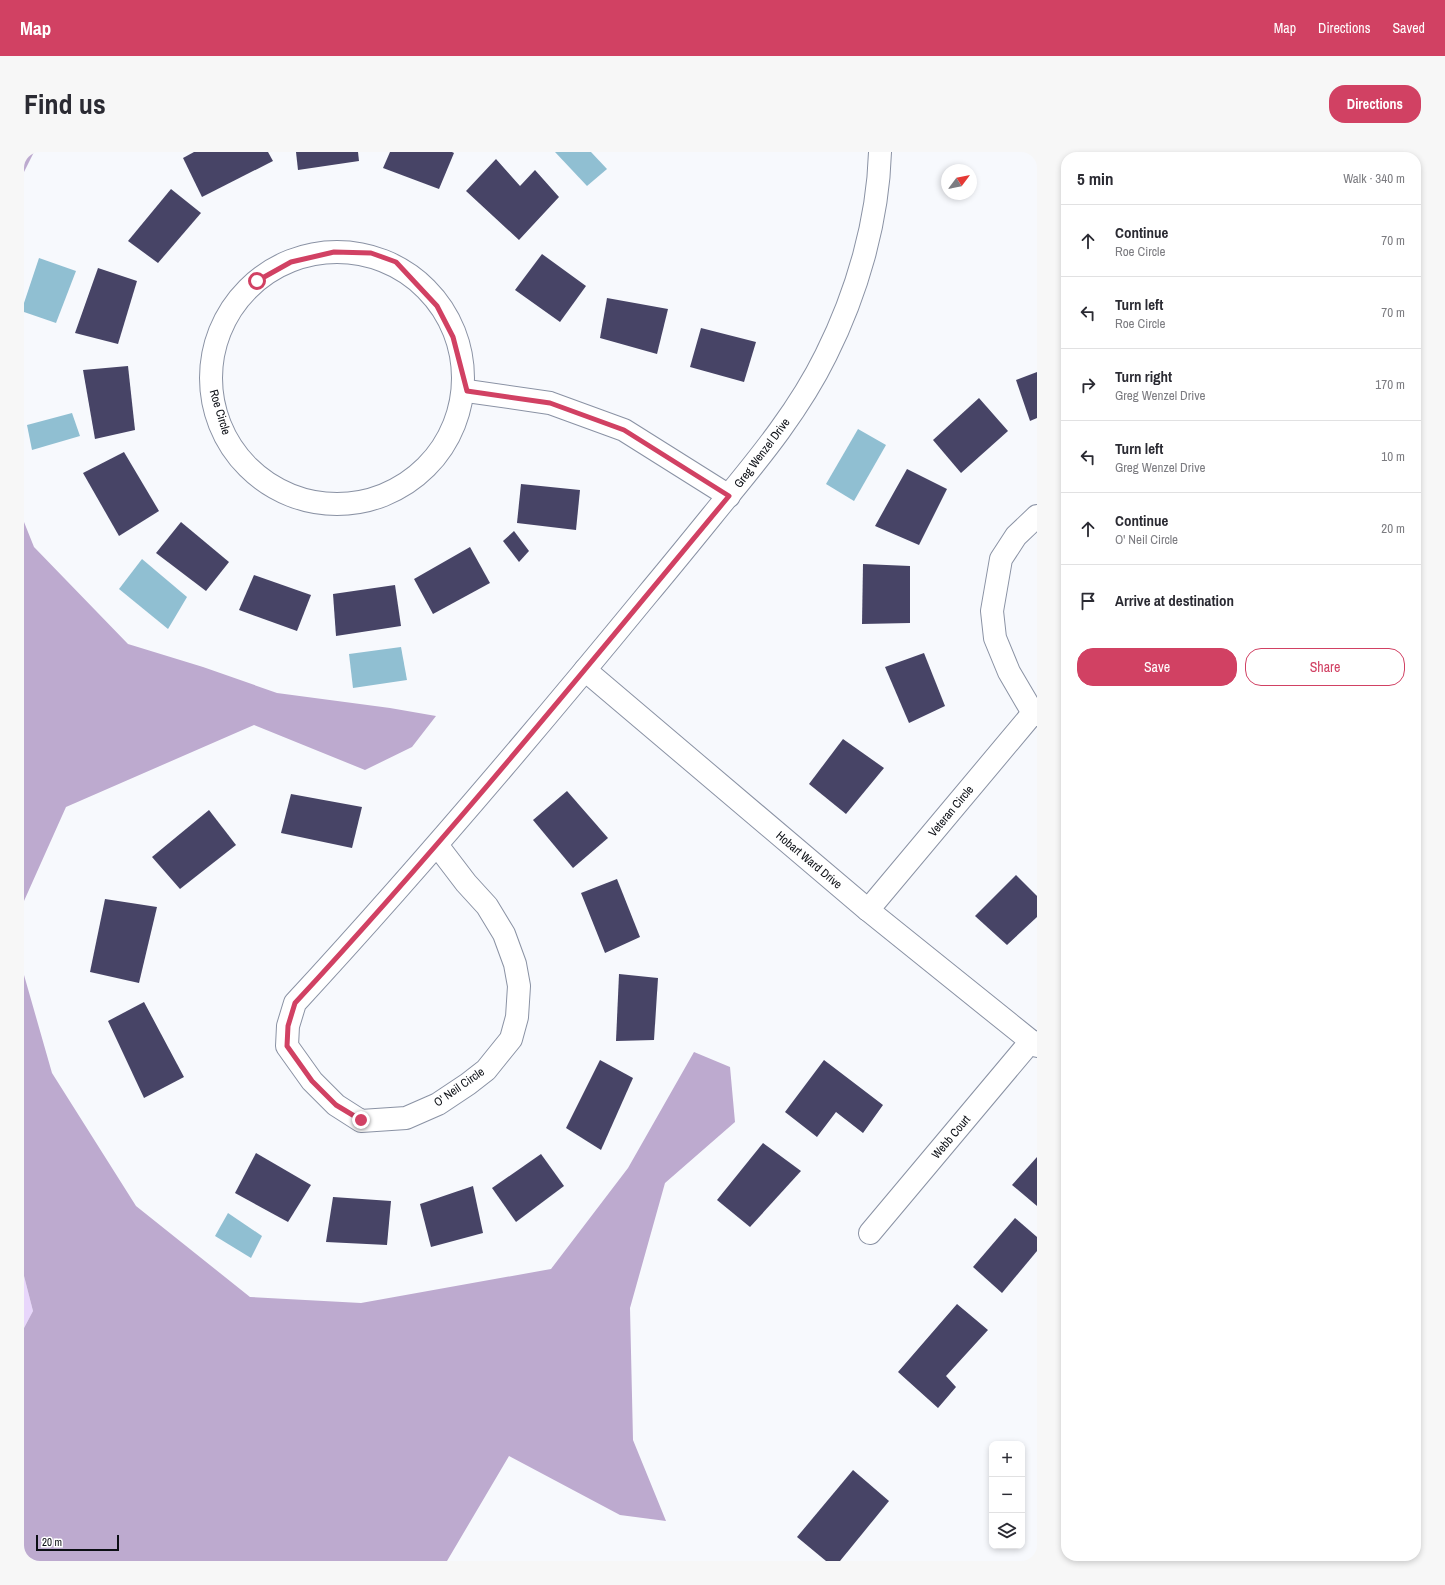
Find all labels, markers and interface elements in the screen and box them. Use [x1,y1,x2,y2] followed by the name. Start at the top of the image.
[20,15,51,41] text: Map
[1274,19,1296,37] text: Map
[1318,19,1370,37] text: Directions
[1392,19,1425,37] text: Saved
[24,85,106,123] text: Find us
[1329,85,1421,123] button: Directions
[941,164,977,200] north arrow
[1077,167,1113,190] text: 5 min
[1343,170,1405,187] text: Walk · 340 m
[1115,222,1168,243] text: Continue
[1077,230,1099,252] icon: ahead
[1381,232,1405,249] text: 70 m
[1115,243,1165,260] text: Roe Circle
[248,272,266,290] route start
[1115,294,1163,315] text: Turn left
[1077,302,1099,324] icon: left
[1381,304,1405,321] text: 70 m
[1115,315,1165,332] text: Roe Circle
[1115,366,1172,387] text: Turn right
[1077,374,1099,396] icon: right
[1375,376,1405,393] text: 170 m
[206,387,234,437] street label: Roe Circle
[1115,387,1205,404] text: Greg Wenzel Drive
[730,415,794,491] street label: Greg Wenzel Drive
[1115,438,1163,459] text: Turn left
[1077,446,1099,468] icon: left
[1381,448,1405,465] text: 10 m
[1115,459,1205,476] text: Greg Wenzel Drive
[1115,510,1168,531] text: Continue
[1077,518,1099,540] icon: ahead
[1381,520,1405,537] text: 20 m
[1115,531,1178,548] text: O' Neil Circle
[1077,590,1099,612] icon: arrive
[1115,590,1234,611] text: Arrive at destination
[1077,648,1237,686] button: Save
[1245,648,1405,686] button: Share
[925,782,977,840] street label: Veteran Circle
[773,828,845,892] street label: Hobart Ward Drive
[431,1064,487,1110] street label: O' Neil Circle
[352,1111,370,1129] route end
[928,1112,974,1162] street label: Webb Court
[989,1441,1025,1549] map controls
[989,1441,1025,1477] button: +
[989,1477,1025,1513] button: −
[989,1513,1025,1549] button: layers
[36,1533,119,1552] scale bar
[42,1535,62,1549] text: 20 m

